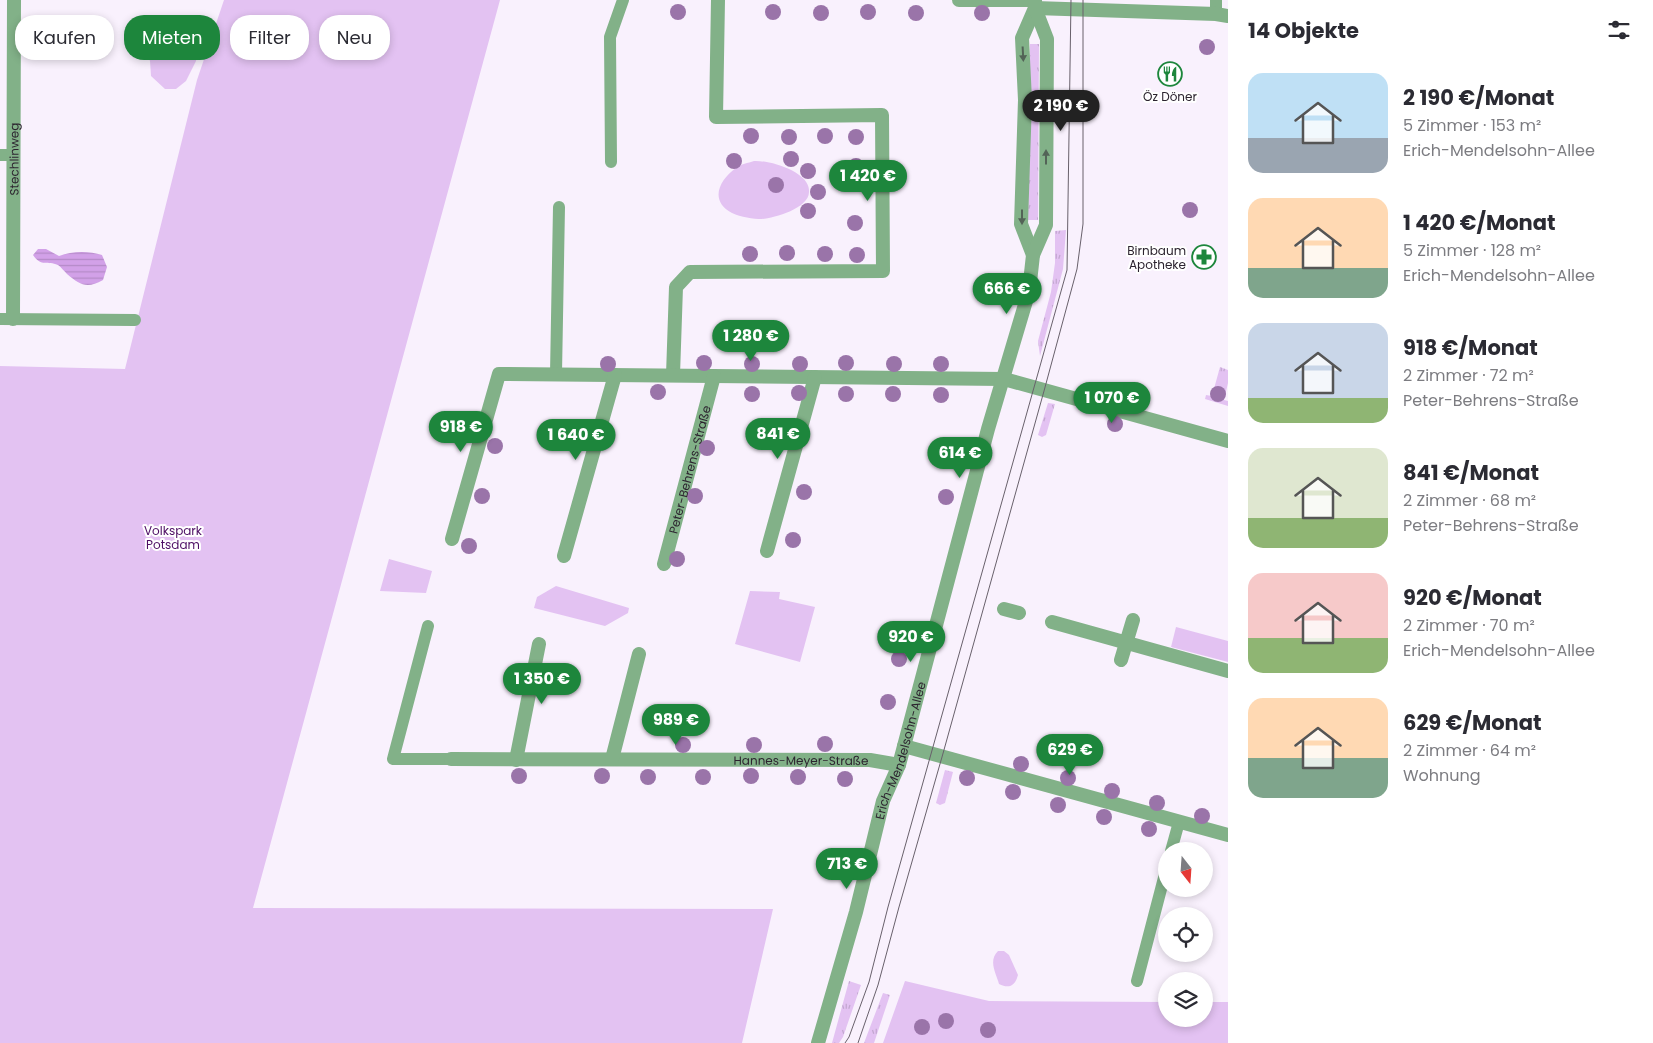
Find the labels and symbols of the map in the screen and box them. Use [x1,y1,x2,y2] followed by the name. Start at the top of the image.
[1019,47,1027,63] one-way arrow
[1157,61,1183,87] restaurant icon: Öz Döner
[1143,88,1197,105] place label: Öz Döner
[1015,90,1107,132] pin: 2 190 €
[5,123,22,195] street label: Stechlinweg
[1042,149,1050,165] one-way arrow
[822,160,914,202] pin: 1 420 €
[1018,209,1026,225] one-way arrow
[1127,242,1186,273] place label: Birnbaum Apotheke
[1191,244,1217,270] pharmacy icon: Birnbaum Apotheke
[972,272,1042,315] pin: 666 €
[705,320,797,362] pin: 1 280 €
[1066,382,1158,424] pin: 1 070 €
[664,403,714,535] street label: Peter-Behrens-Straße
[426,410,496,453] pin: 918 €
[530,418,622,461] pin: 1 640 €
[743,418,813,460] pin: 841 €
[925,436,995,479] pin: 614 €
[144,522,203,553] park label: Volkspark Potsdam
[876,620,946,663] pin: 920 €
[496,662,588,705] pin: 1 350 €
[870,680,929,821] street label: Erich-Mendelsohn-Allee
[641,704,711,746] pin: 989 €
[1035,734,1105,776] pin: 629 €
[734,751,868,768] street label: Hannes-Meyer-Straße
[1158,842,1212,898] north arrow
[812,848,882,890] pin: 713 €

